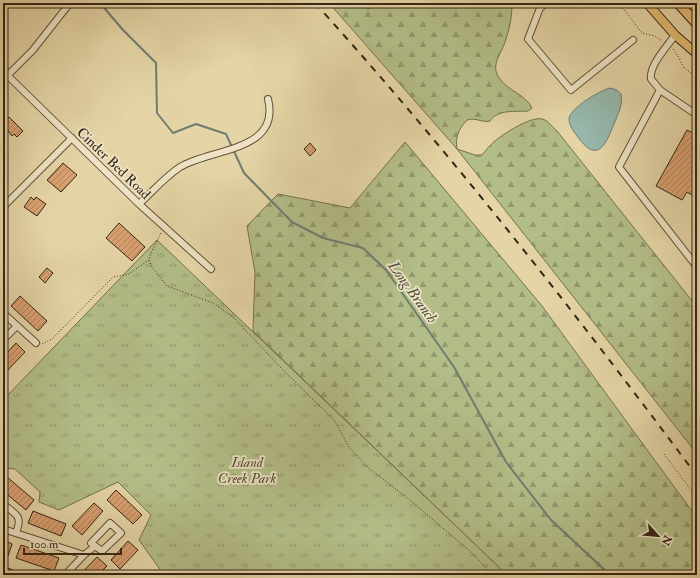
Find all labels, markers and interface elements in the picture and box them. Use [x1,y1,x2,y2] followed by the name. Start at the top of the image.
[73,124,154,203] street label: Cinder Bed Road
[383,257,442,327] water label: Long Branch
[218,454,276,487] park label: Island Creek Park
[638,516,678,556] north arrow
[24,530,121,556] scale bar
[658,532,675,549] text: N
[30,537,59,552] text: 100 m

